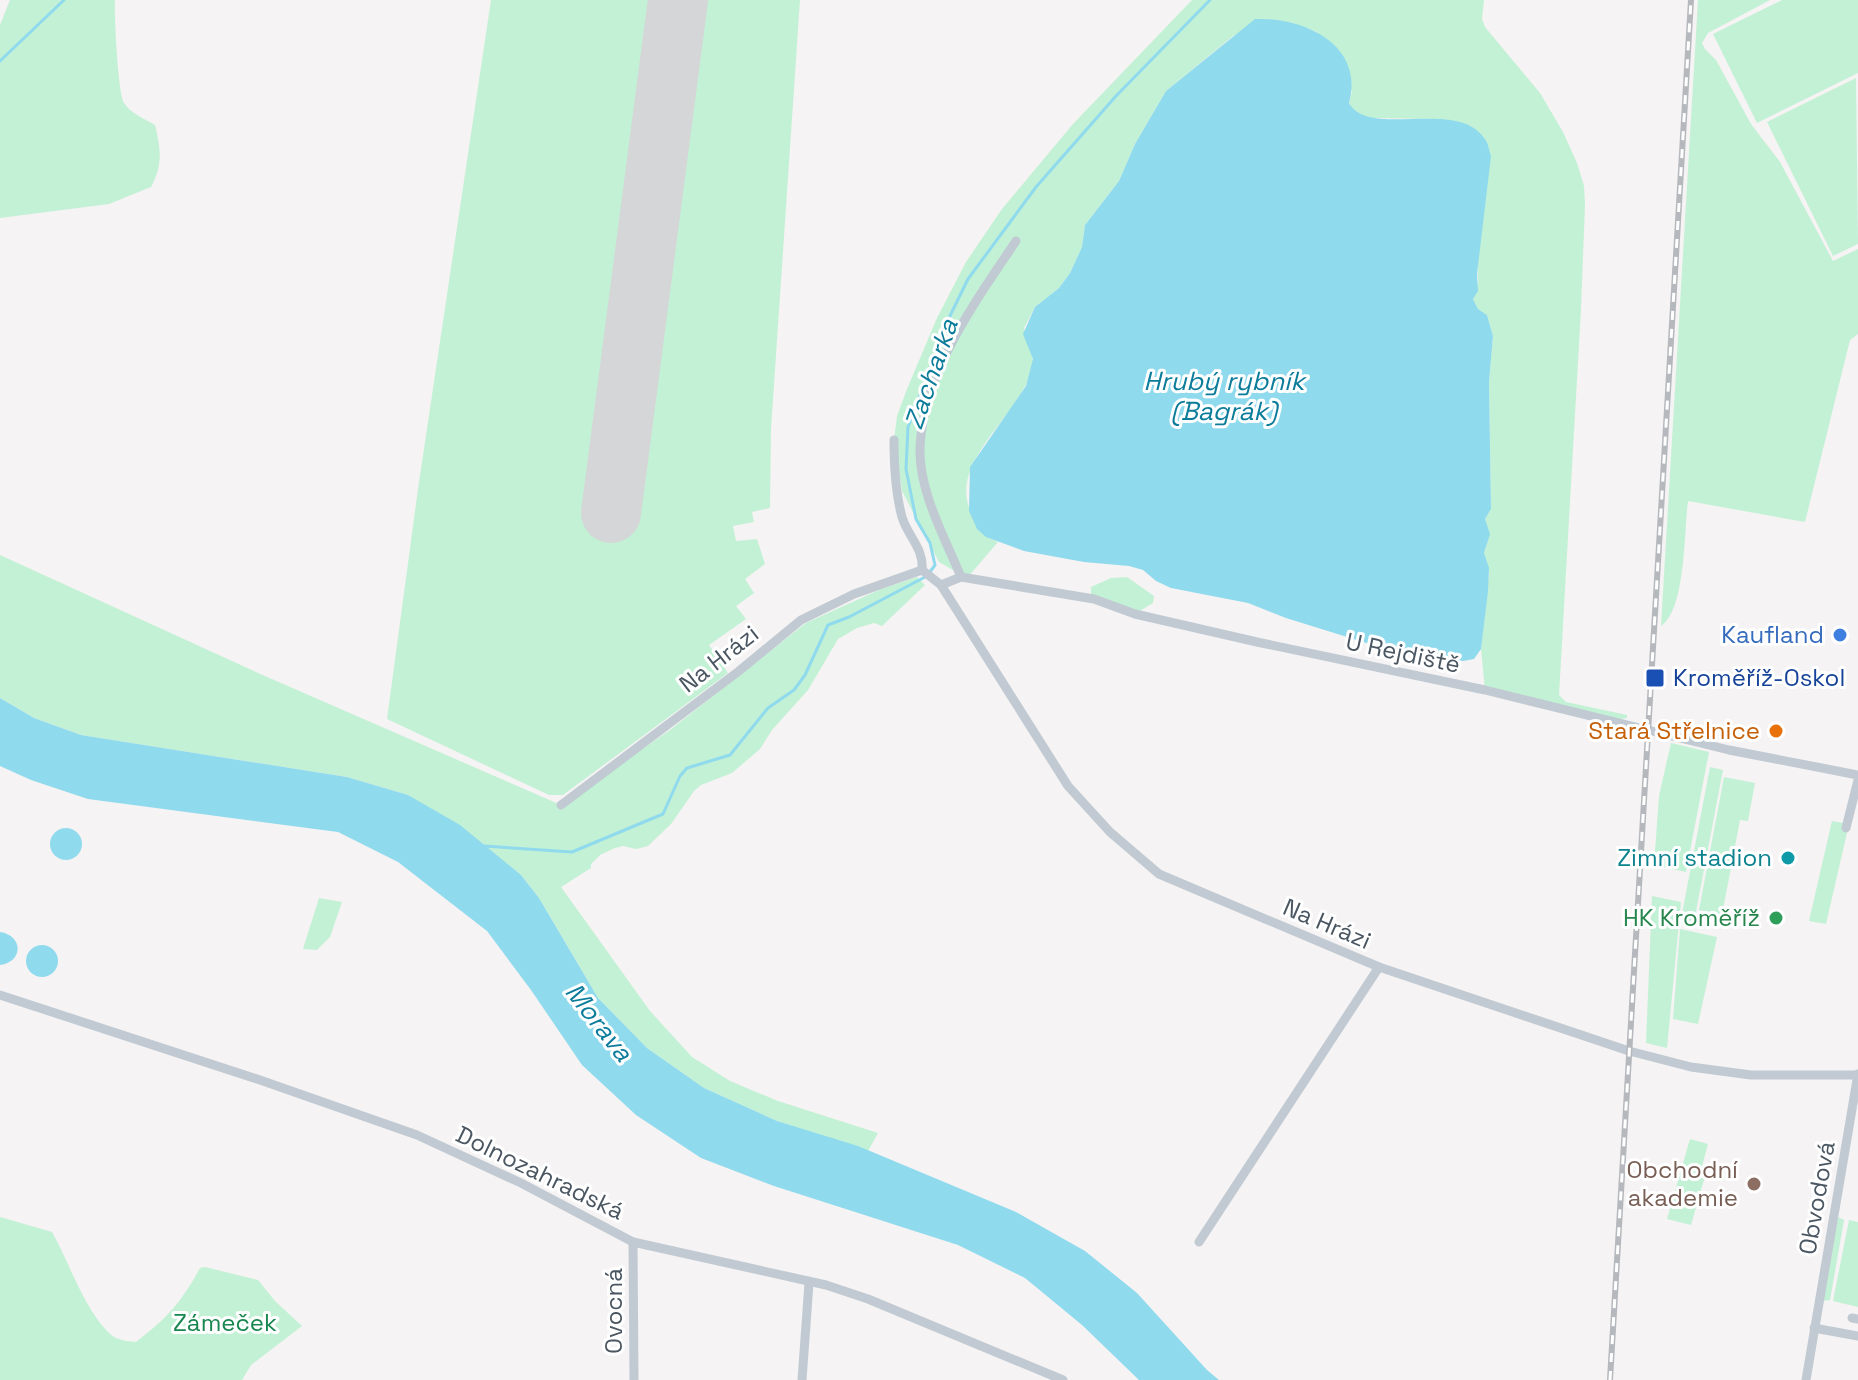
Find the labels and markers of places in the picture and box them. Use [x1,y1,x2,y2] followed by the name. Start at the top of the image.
[1721,619,1824,650] place label: Kaufland
[1831,626,1849,644] marker: Kaufland
[1673,662,1845,693] place label: Kroměříž-Oskol
[1644,667,1666,689] marker: Kroměříž-Oskol
[1588,715,1760,746] place label: Stará Střelnice
[1767,722,1785,740] marker: Stará Střelnice
[1617,842,1772,873] place label: Zimní stadion
[1779,849,1797,867] marker: Zimní stadion
[1623,902,1760,933] place label: HK Kroměříž
[1767,909,1785,927] marker: HK Kroměříž
[1627,1154,1738,1213] place label: Obchodní akademie
[1745,1175,1763,1193] marker: Obchodní akademie

